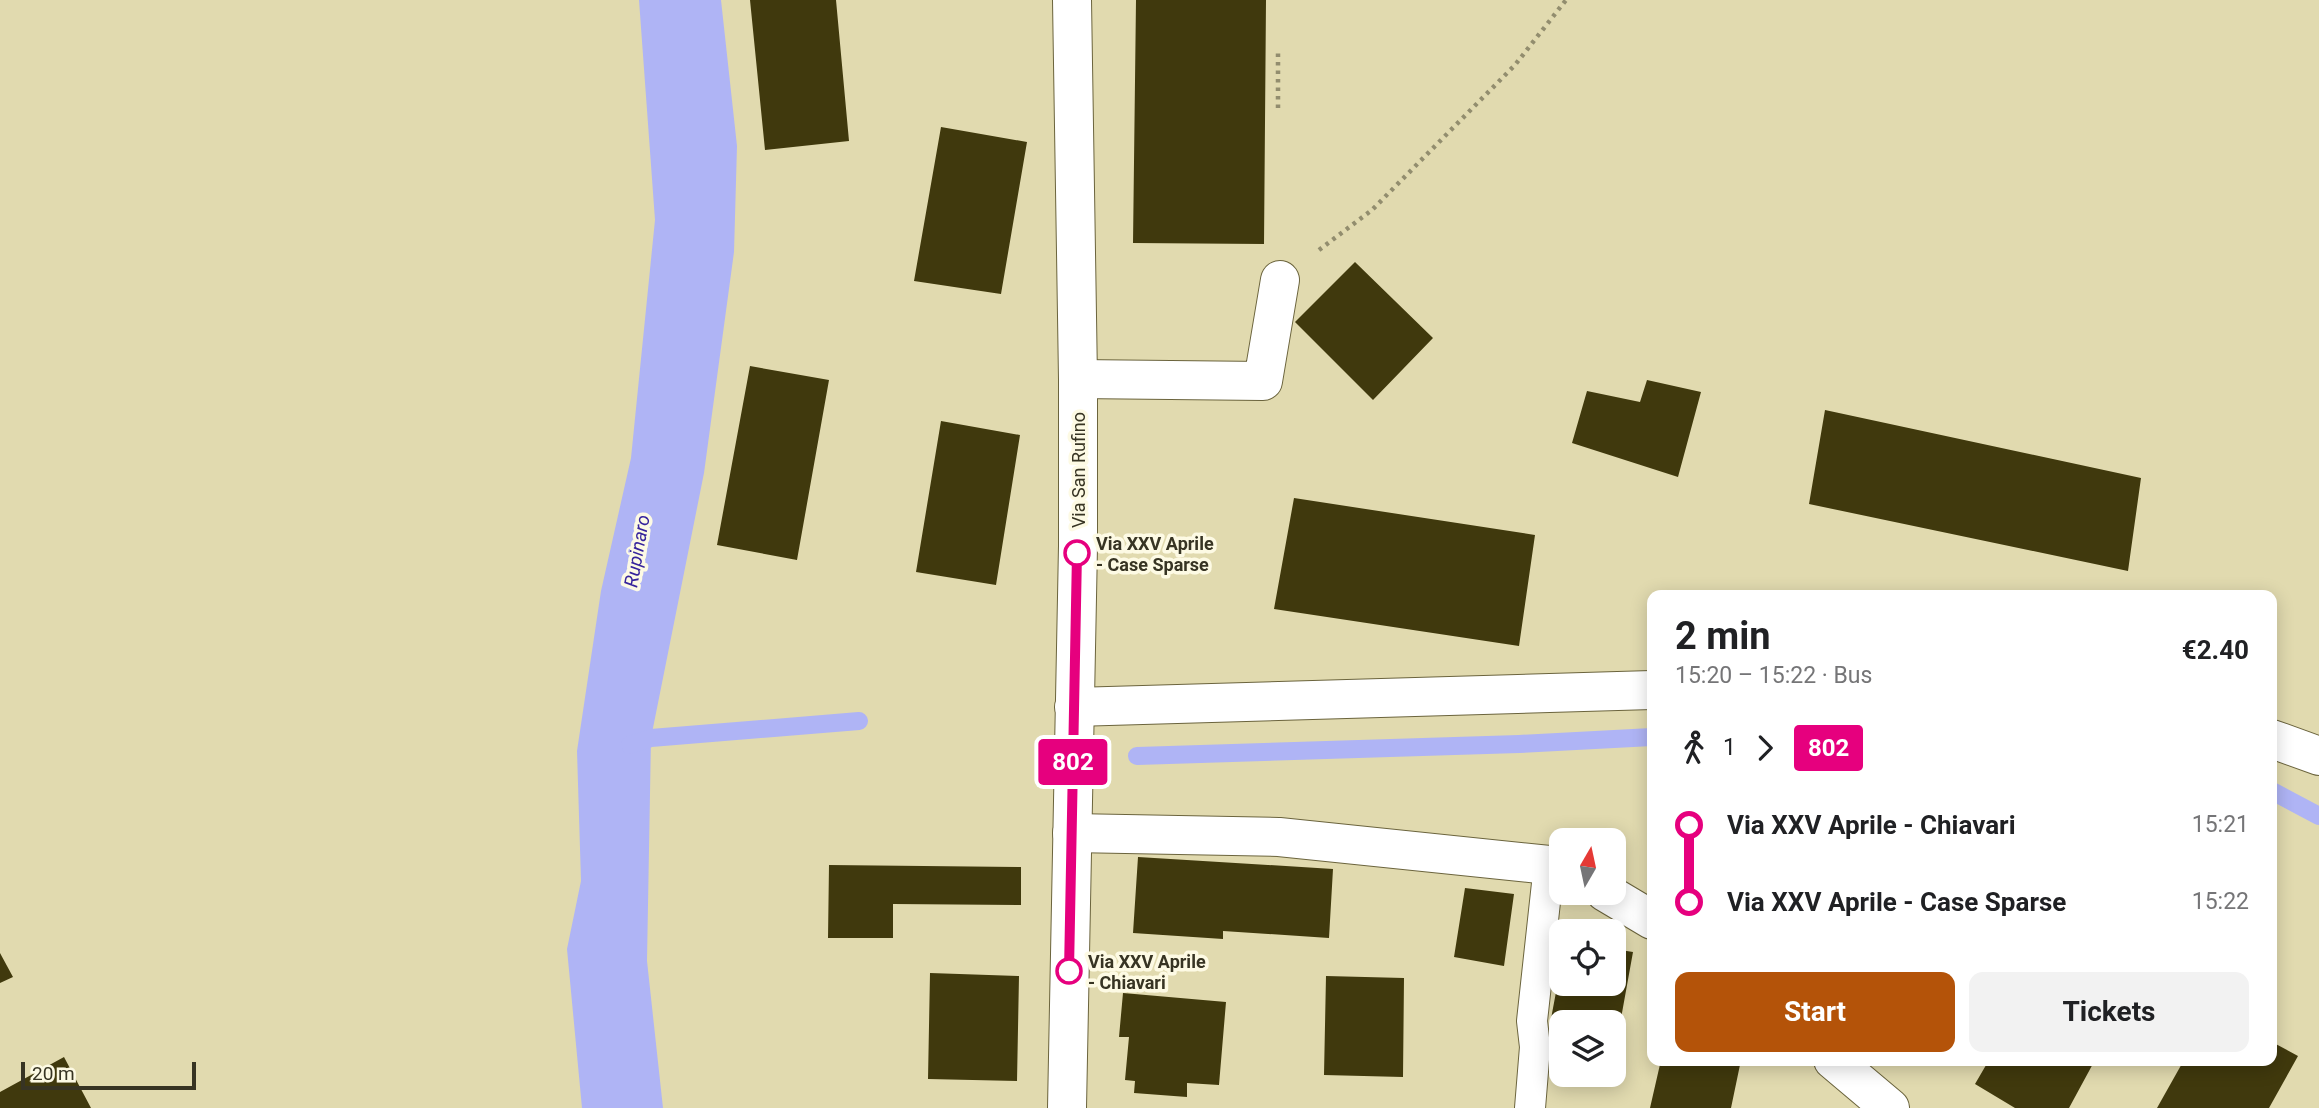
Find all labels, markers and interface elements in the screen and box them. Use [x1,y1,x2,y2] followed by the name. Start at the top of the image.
[1068,412,1089,528] street label: Via San Rufino
[619,513,655,589] water label: Rupinaro
[1096,533,1214,575] place label: Via XXV Aprile - Case Sparse
[1064,540,1090,566] marker: Via XXV Aprile - Case Sparse
[1675,614,1771,658] text: 2 min
[2182,635,2249,665] text: €2.40
[1675,662,1872,689] text: 15:20 – 15:22 · Bus
[1675,729,1713,767] icon: walk
[1746,729,1784,767] icon: forward
[1723,734,1736,761] text: 1
[1808,734,1849,762] text: 802
[1033,739,1113,785] line badge: 802
[1052,748,1094,776] text: 802
[1727,810,2016,840] text: Via XXV Aprile - Chiavari
[2192,811,2249,838] text: 15:21
[1549,828,1626,905] north arrow
[1549,828,1626,1087] map controls
[1727,887,2066,917] text: Via XXV Aprile - Case Sparse
[2192,888,2249,915] text: 15:22
[1549,919,1626,996] button: locate
[1088,951,1206,993] place label: Via XXV Aprile - Chiavari
[1056,958,1082,984] marker: Via XXV Aprile - Chiavari
[1675,972,1955,1052] button: Start
[1969,972,2249,1052] button: Tickets
[1549,1010,1626,1087] button: layers
[21,1059,196,1091] scale bar
[32,1062,75,1085] text: 20 m

